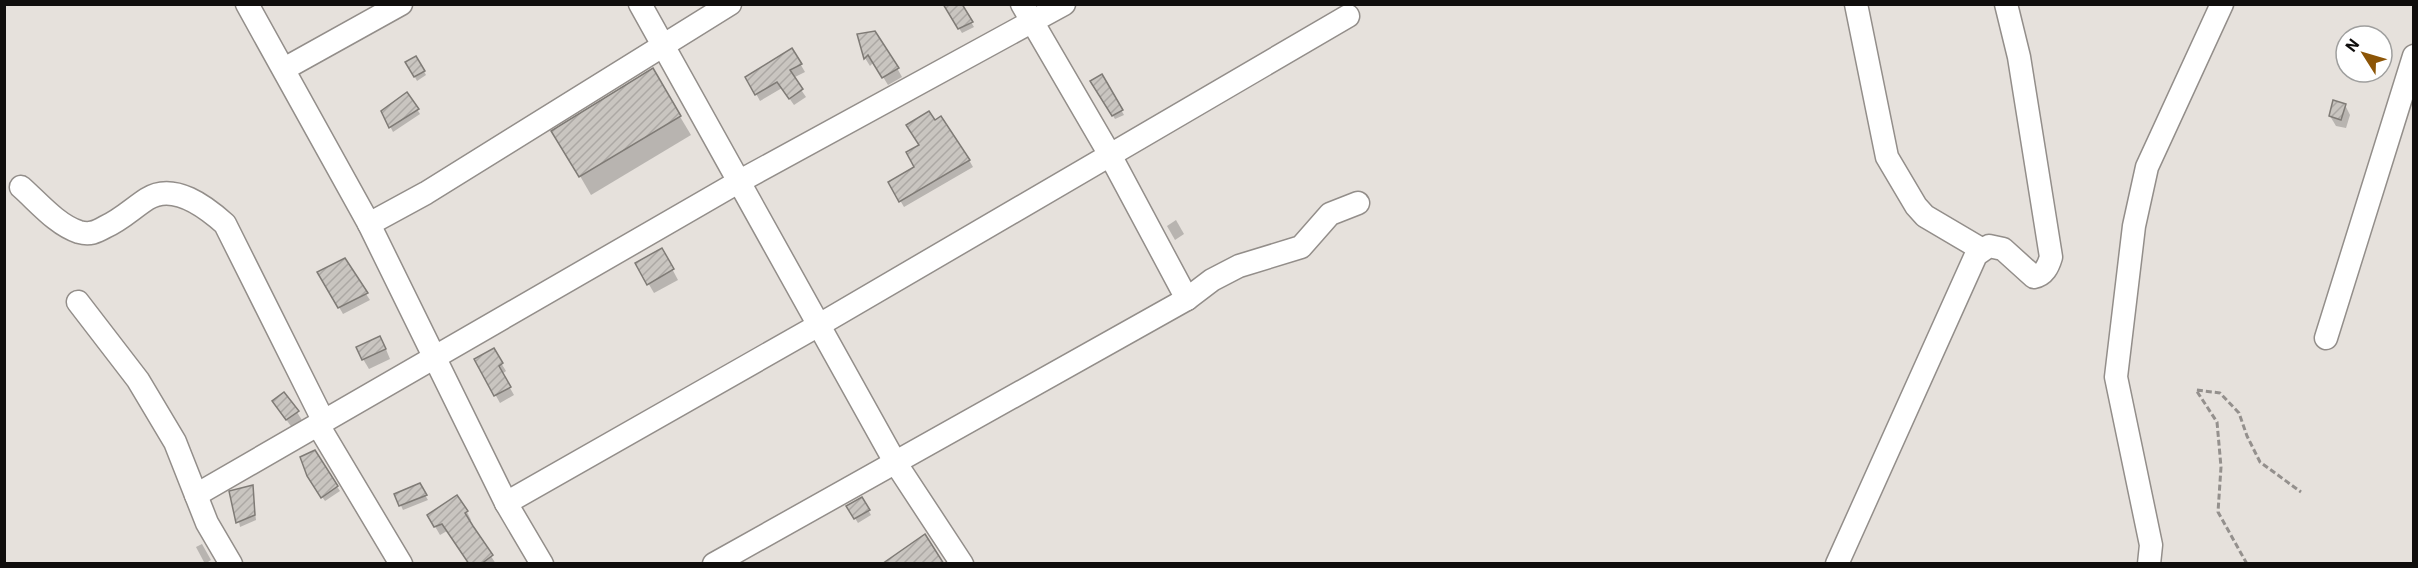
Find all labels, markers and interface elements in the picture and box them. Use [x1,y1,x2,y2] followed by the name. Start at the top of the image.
[2334,24,2394,84] north arrow
[2341,34,2363,56] text: N

